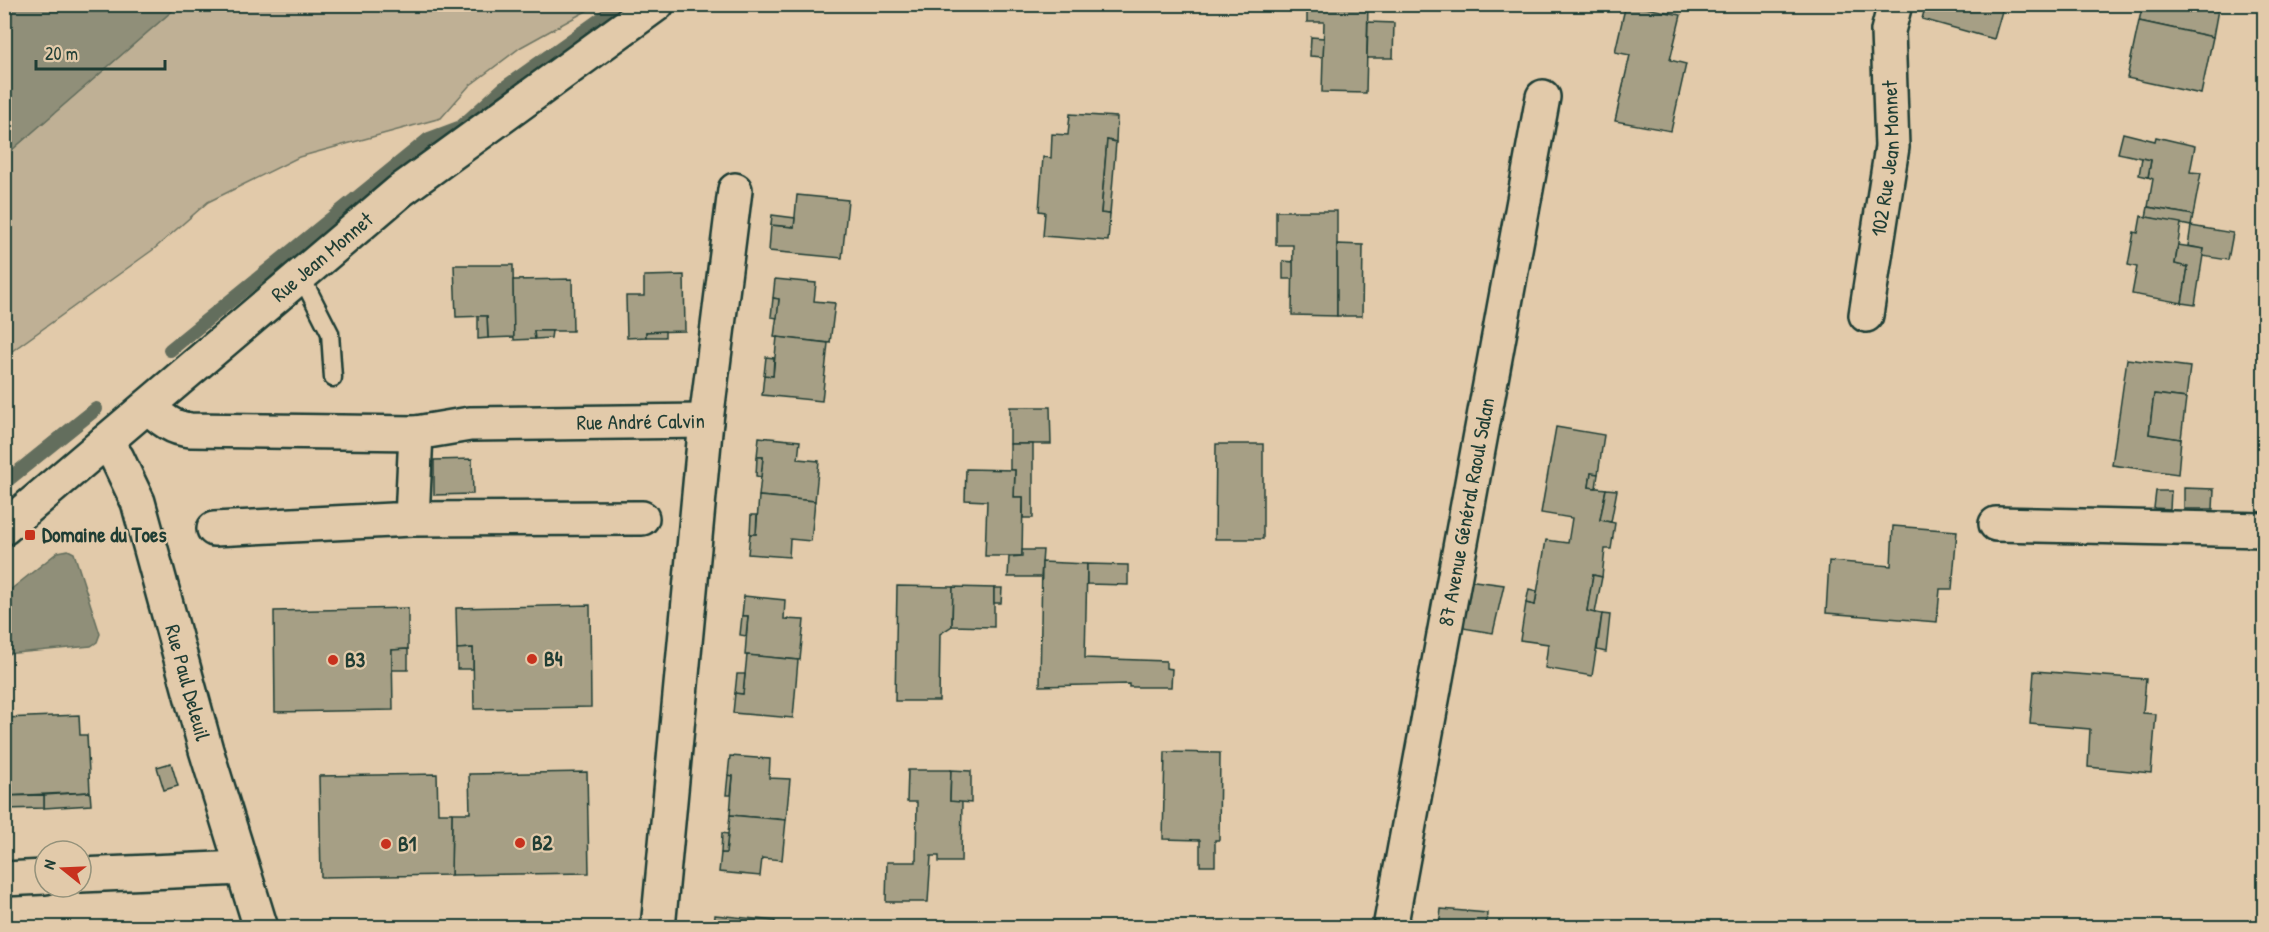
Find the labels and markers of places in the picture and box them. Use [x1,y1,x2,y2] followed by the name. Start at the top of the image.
[42,520,167,549] place label: Domaine du Toes
[23,528,37,542] marker: Domaine du Toes
[544,644,563,673] place label: B4
[345,645,366,674] place label: B3
[525,652,539,666] marker: B4
[326,653,340,667] marker: B3
[532,828,553,857] place label: B2
[398,829,417,858] place label: B1
[513,836,527,850] marker: B2
[379,837,393,851] marker: B1

